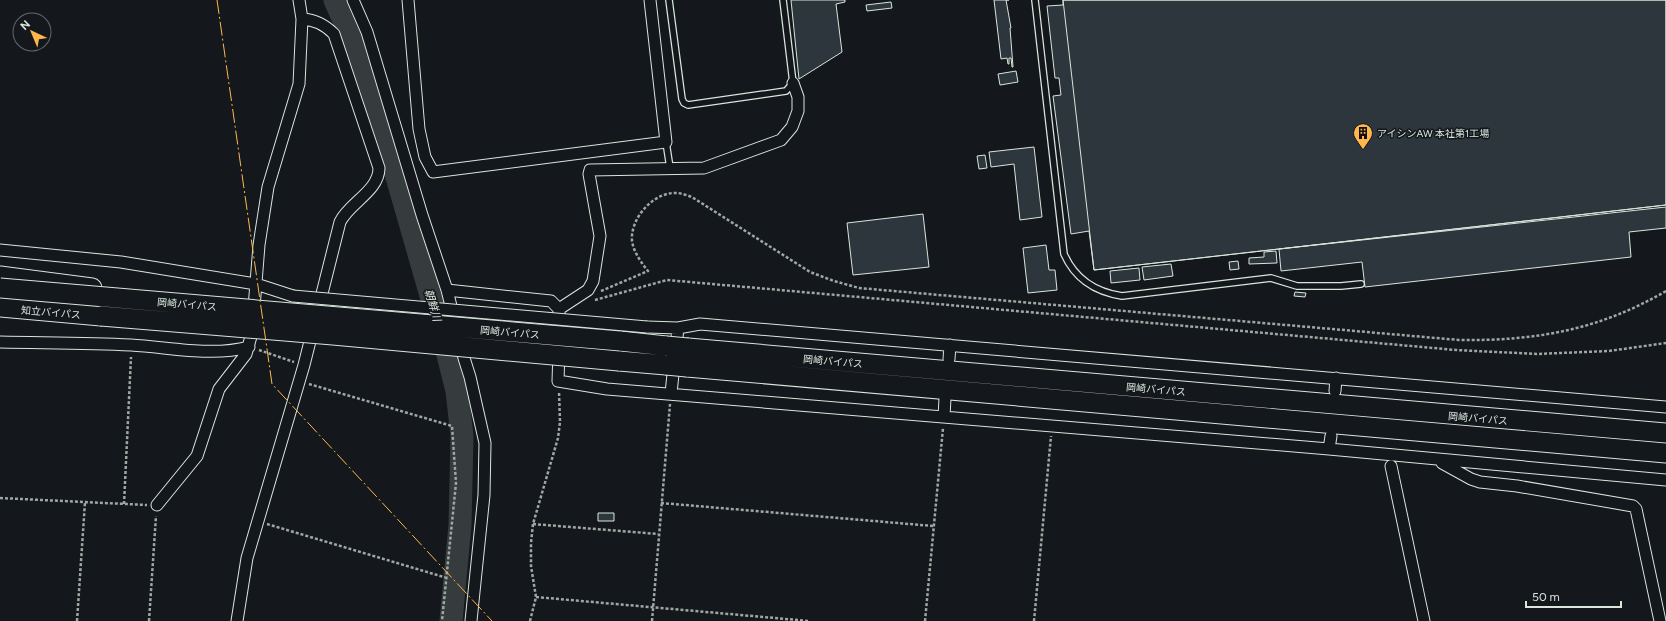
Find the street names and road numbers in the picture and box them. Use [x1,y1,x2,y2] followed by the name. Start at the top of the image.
[157,295,217,314] street label: 岡崎バイパス
[21,303,81,322] street label: 知立バイパス
[480,323,540,342] street label: 岡崎バイパス
[803,352,863,371] street label: 岡崎バイパス
[1126,380,1186,399] street label: 岡崎バイパス
[1448,409,1508,428] street label: 岡崎バイパス

